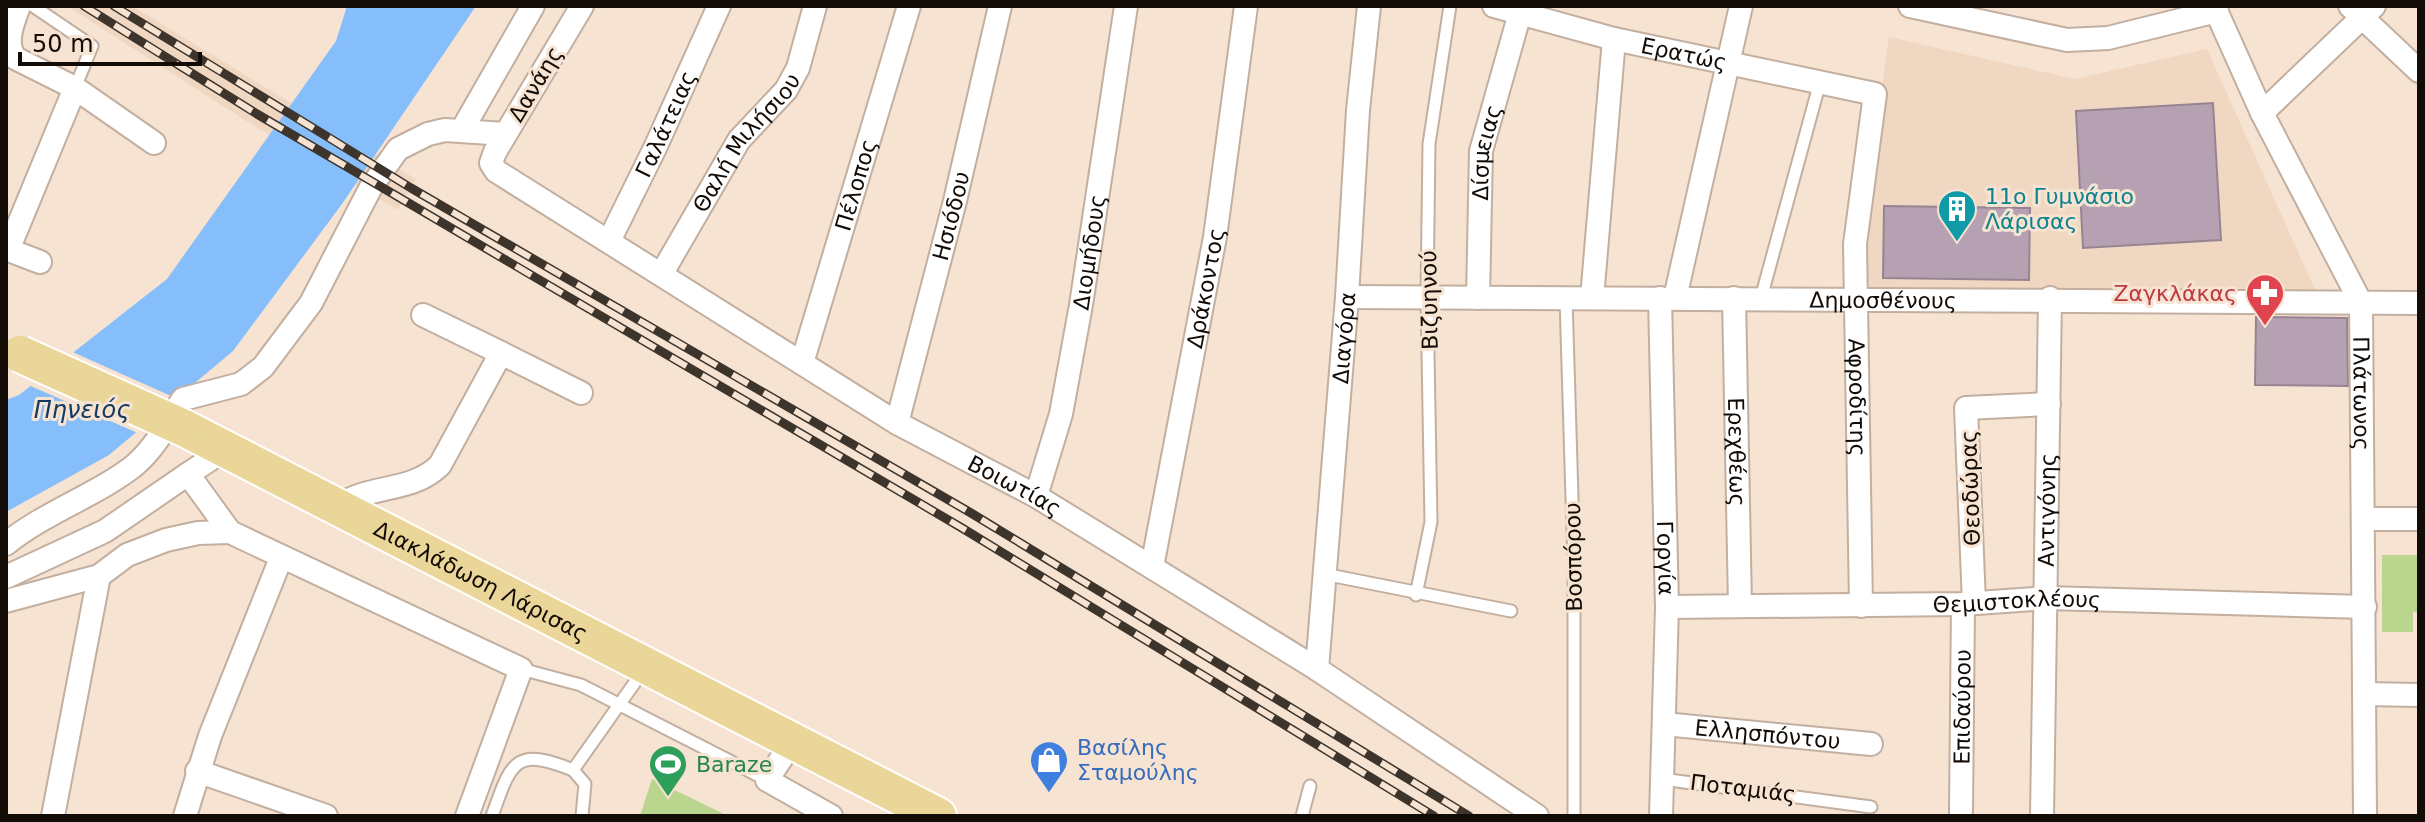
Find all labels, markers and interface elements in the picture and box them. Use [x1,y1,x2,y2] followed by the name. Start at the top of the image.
[20,16,200,66] scale bar
[32,30,94,58] text: 50 m
[1639,33,1729,75] street label: Ερατώς
[503,42,568,126] street label: Δανάης
[631,67,701,181] street label: Γαλάτειας
[688,69,806,217] street label: Θαλή Μιλήσιου
[1468,102,1506,201] street label: Δίσμειας
[830,136,881,234] street label: Πέλοπος
[928,169,974,263] street label: Ησιόδου
[1985,184,2134,234] place label: 11ο Γυμνάσιο Λάρισας
[1936,188,1978,243] building icon: 11ο Γυμνάσιο Λάρισας
[1068,193,1110,312] street label: Διομήδους
[1182,226,1229,350] street label: Δράκοντος
[1416,250,1443,350] street label: Βιζυηνού
[2244,272,2286,327] pharmacy icon: Ζαγκλάκας
[2114,281,2237,306] place label: Ζαγκλάκας
[1809,288,1957,313] street label: Δημοσθένους
[1328,291,1360,385] street label: Διαγόρα
[2348,336,2374,451] street label: Πλάτωνος
[1844,338,1871,457] street label: Αφροδίτης
[34,396,130,424] water label: Πηνειός
[1723,397,1750,507] street label: Ερεχθέως
[1956,430,1985,546] street label: Θεοδώρας
[964,451,1066,522] street label: Βοιωτίας
[2034,453,2061,567] street label: Αντιγόνης
[1560,502,1587,612] street label: Βοσπόρου
[370,516,592,647] street label: Διακλάδωση Λάρισας
[1652,520,1679,596] street label: Γοργία
[1933,586,2101,617] street label: Θεμιστοκλέους
[1949,649,1976,765] street label: Επιδαύρου
[1693,715,1842,754] street label: Ελλησπόντου
[1077,735,1199,785] place label: Βασίλης Σταμούλης
[1028,739,1070,794] shop icon: Βασίλης Σταμούλης
[647,743,689,798] sports icon: Baraze
[696,752,772,777] place label: Baraze
[1689,770,1797,807] street label: Ποταμιάς

